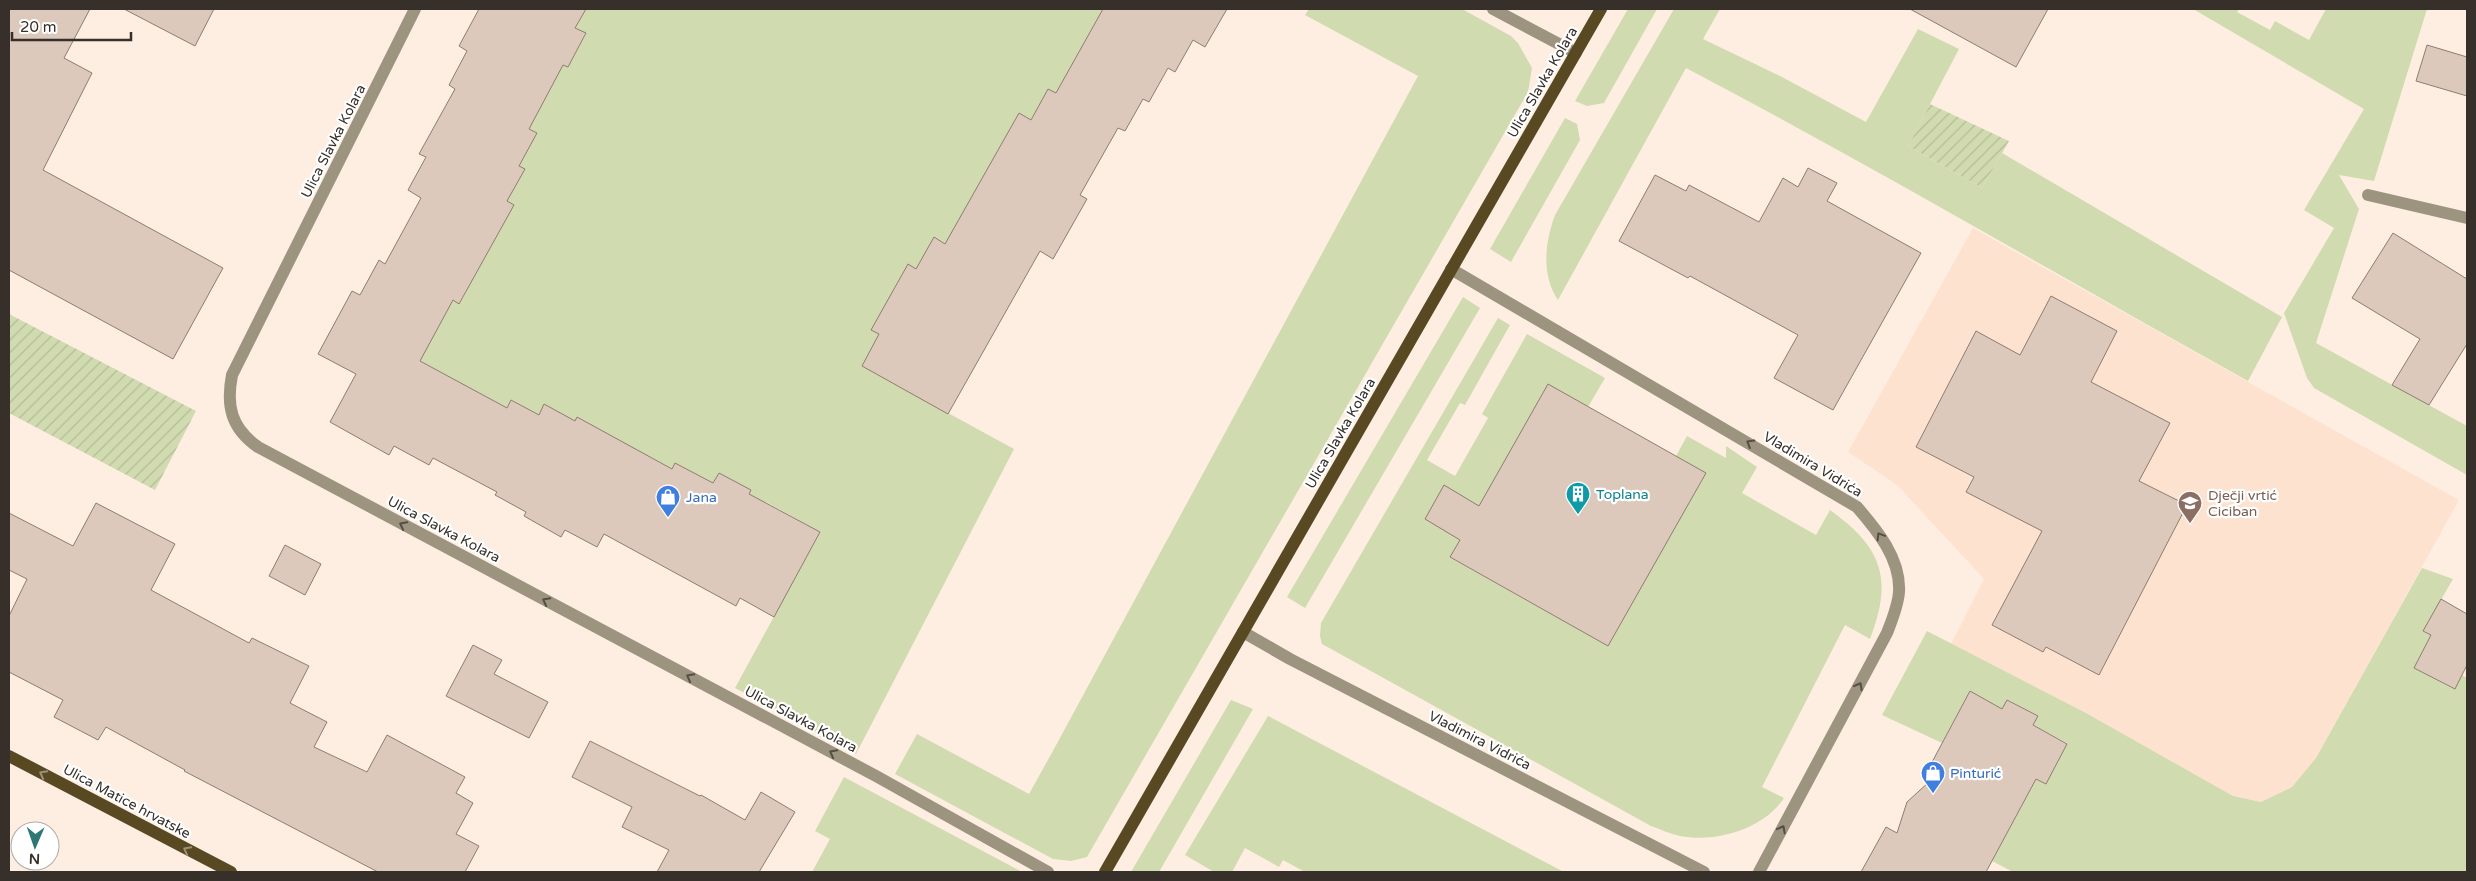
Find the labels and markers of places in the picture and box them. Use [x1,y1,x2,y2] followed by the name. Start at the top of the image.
[1565,481,1591,515] building icon: Toplana
[655,484,681,518] shop icon: Jana
[1596,486,1649,503] place label: Toplana
[2208,487,2277,520] place label: Dječji vrtić Ciciban
[686,489,717,506] place label: Jana
[2177,490,2203,524] school or university icon: Dječji vrtić Ciciban
[1920,760,1946,794] shop icon: Pinturić
[1950,765,2001,782] place label: Pinturić

